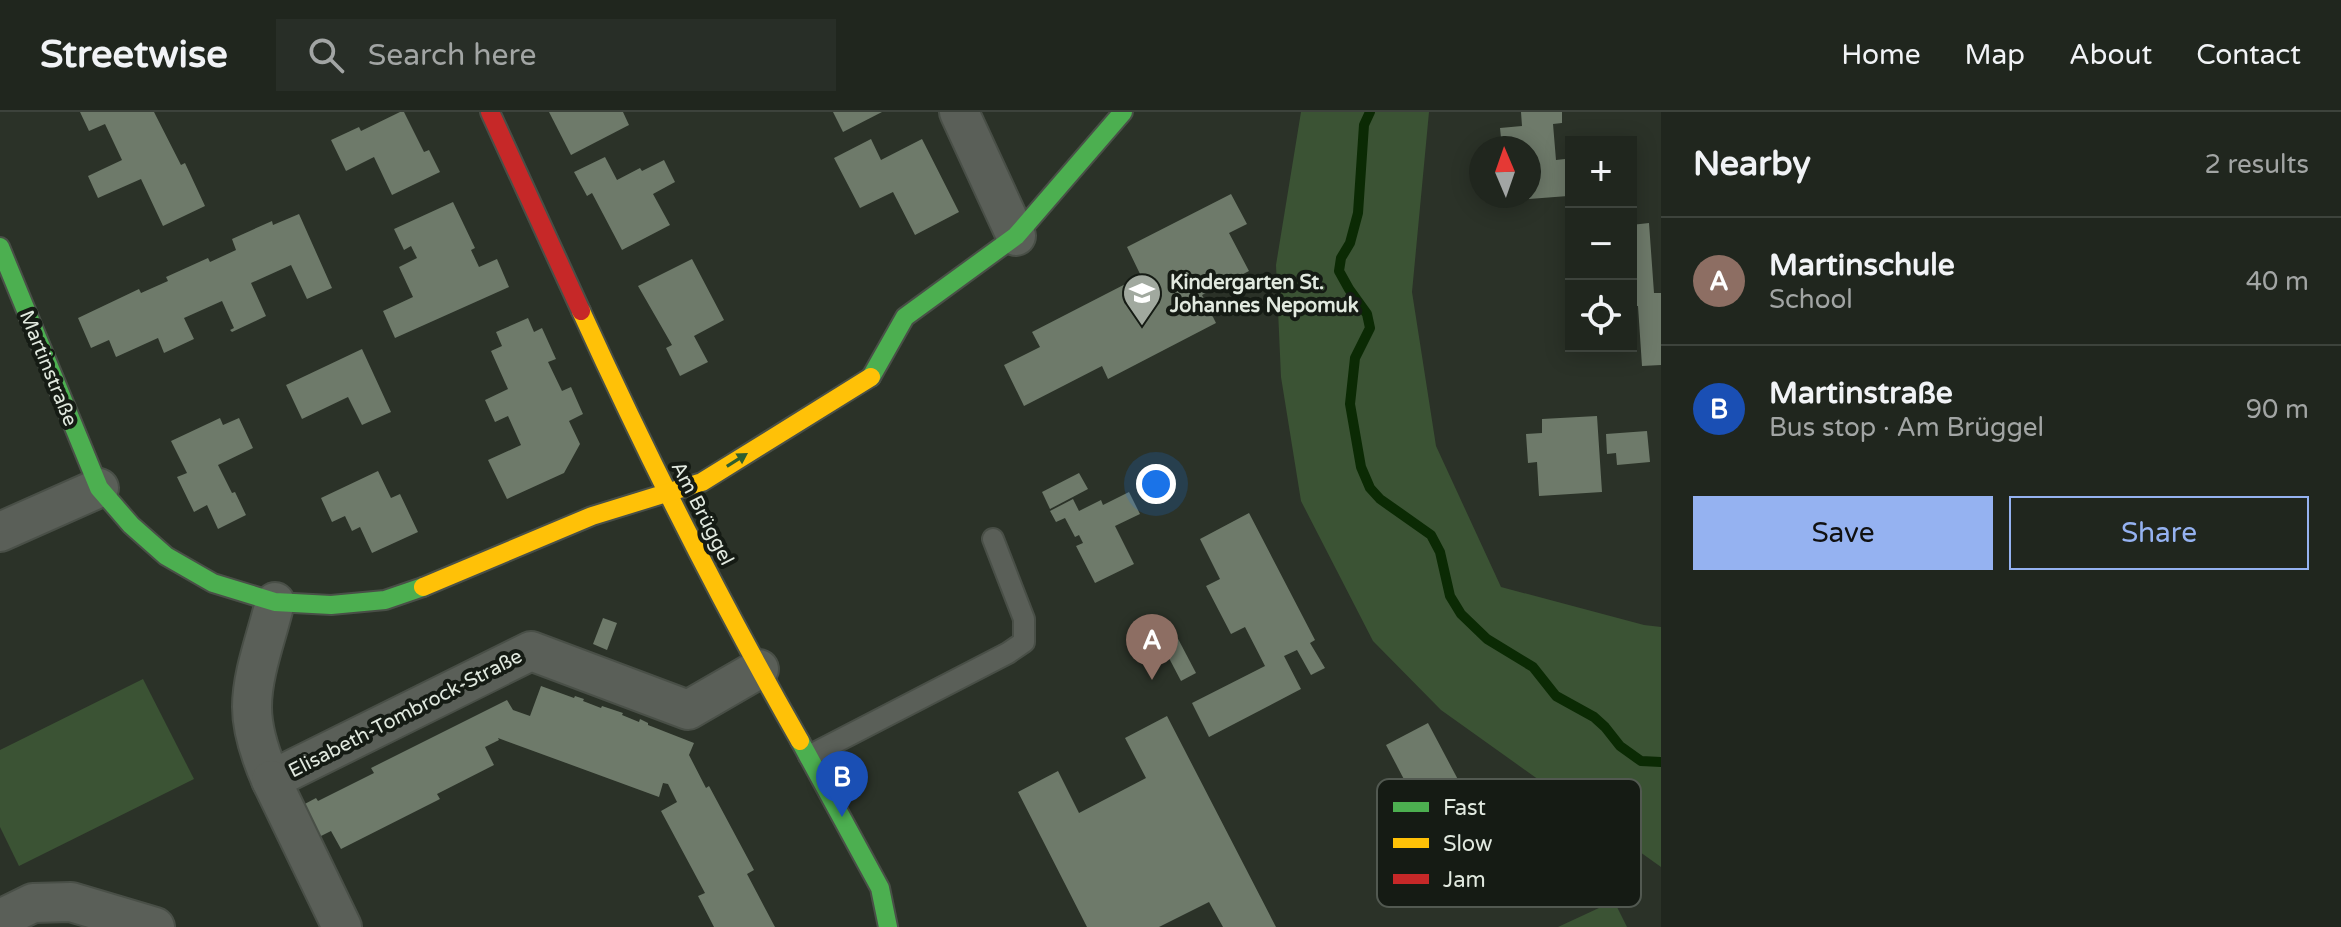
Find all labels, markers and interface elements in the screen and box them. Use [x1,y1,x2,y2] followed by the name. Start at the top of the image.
[276,19,836,91] search box
[40,32,228,78] text: Streetwise
[304,33,348,77] icon: search
[368,37,536,74] text: Search here
[1841,38,1921,72] text: Home
[1965,38,2025,72] text: Map
[2069,38,2152,72] text: About
[2196,38,2301,72] text: Contact
[1469,136,1541,208] north arrow
[1565,136,1637,352] map controls
[1565,136,1637,208] button: +
[1693,144,1811,185] text: Nearby
[2204,149,2309,180] text: 2 results
[1565,208,1637,280] button: −
[1769,247,1955,284] text: Martinschule
[1709,266,1729,297] text: A
[2246,266,2309,297] text: 40 m
[1169,271,1359,318] place label: Kindergarten St. Johannes Nepomuk
[1121,272,1163,327] school or university icon: Kindergarten St. Johannes Nepomuk
[1565,280,1637,352] button: locate
[1769,284,1853,315] text: School
[14,307,82,430] street label: Martinstraße
[1769,375,1953,412] text: Martinstraße
[1710,394,1728,425] text: B
[2246,394,2309,425] text: 90 m
[1769,412,2044,443] text: Bus stop · Am Brüggel
[726,453,748,467] one-way arrow
[666,457,739,569] street label: Am Brüggel
[1136,464,1176,504] your location
[1693,496,1993,570] button: Save
[2009,496,2309,570] button: Share
[1126,614,1178,680] pin: A
[285,644,526,783] street label: Elisabeth-Tombrock-Straße
[816,751,868,817] pin: B
[1377,779,1641,907] legend
[1443,795,1486,821] text: Fast
[1443,831,1493,857] text: Slow
[1443,867,1486,893] text: Jam

